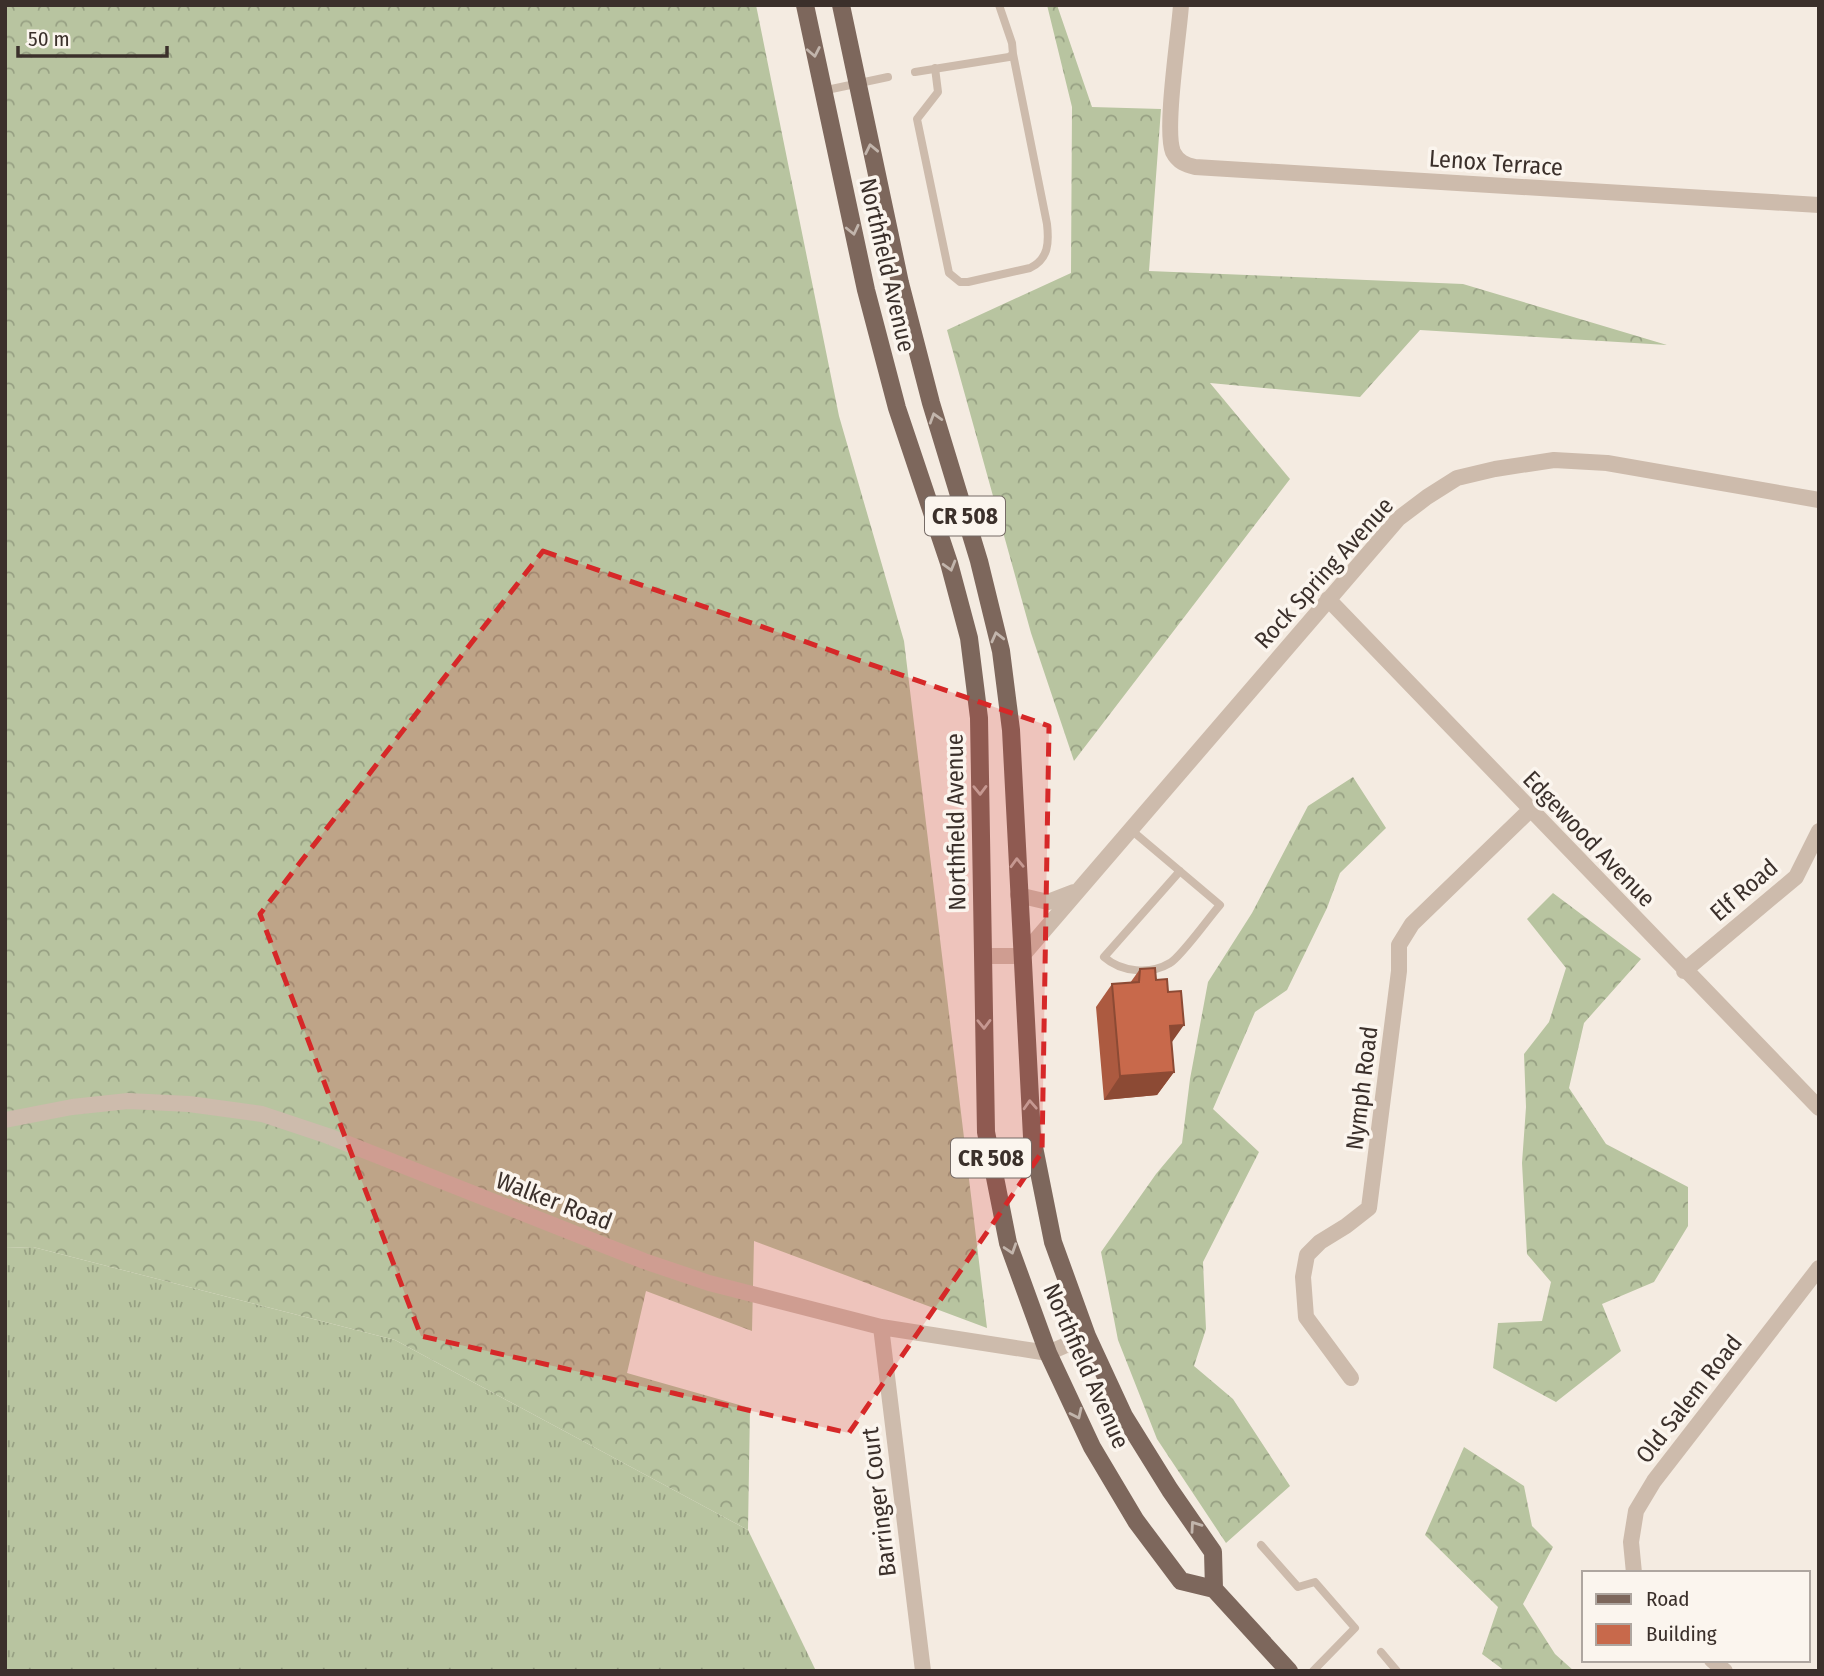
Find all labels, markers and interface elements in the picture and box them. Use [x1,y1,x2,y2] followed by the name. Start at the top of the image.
[18,14,166,58] scale bar
[28,26,70,52] text: 50 m
[806,46,821,58] one-way arrow
[865,143,879,155] one-way arrow
[1428,144,1564,182] street label: Lenox Terrace
[853,175,921,355] street label: Northfield Avenue
[845,224,859,236] one-way arrow
[929,412,944,424] one-way arrow
[1249,492,1399,654] street label: Rock Spring Avenue
[925,496,1005,536] road number: CR 508
[941,559,956,571] one-way arrow
[991,631,1005,643] one-way arrow
[940,733,972,911] street label: Northfield Avenue
[1517,765,1661,913] street label: Edgewood Avenue
[972,785,988,796] one-way arrow
[1705,853,1783,927] street label: Elf Road
[1009,857,1024,868] one-way arrow
[976,1019,992,1030] one-way arrow
[1341,1024,1383,1152] street label: Nymph Road
[1023,1099,1038,1110] one-way arrow
[951,1138,1031,1177] road number: CR 508
[492,1166,616,1236] street label: Walker Road
[1002,1243,1017,1255] one-way arrow
[1037,1279,1135,1453] street label: Northfield Avenue
[1630,1329,1748,1469] street label: Old Salem Road
[1069,1407,1083,1420] one-way arrow
[856,1426,902,1578] street label: Barringer Court
[1190,1521,1203,1534] one-way arrow
[1582,1571,1810,1662] legend
[1646,1586,1690,1612] text: Road
[1646,1621,1717,1647] text: Building

